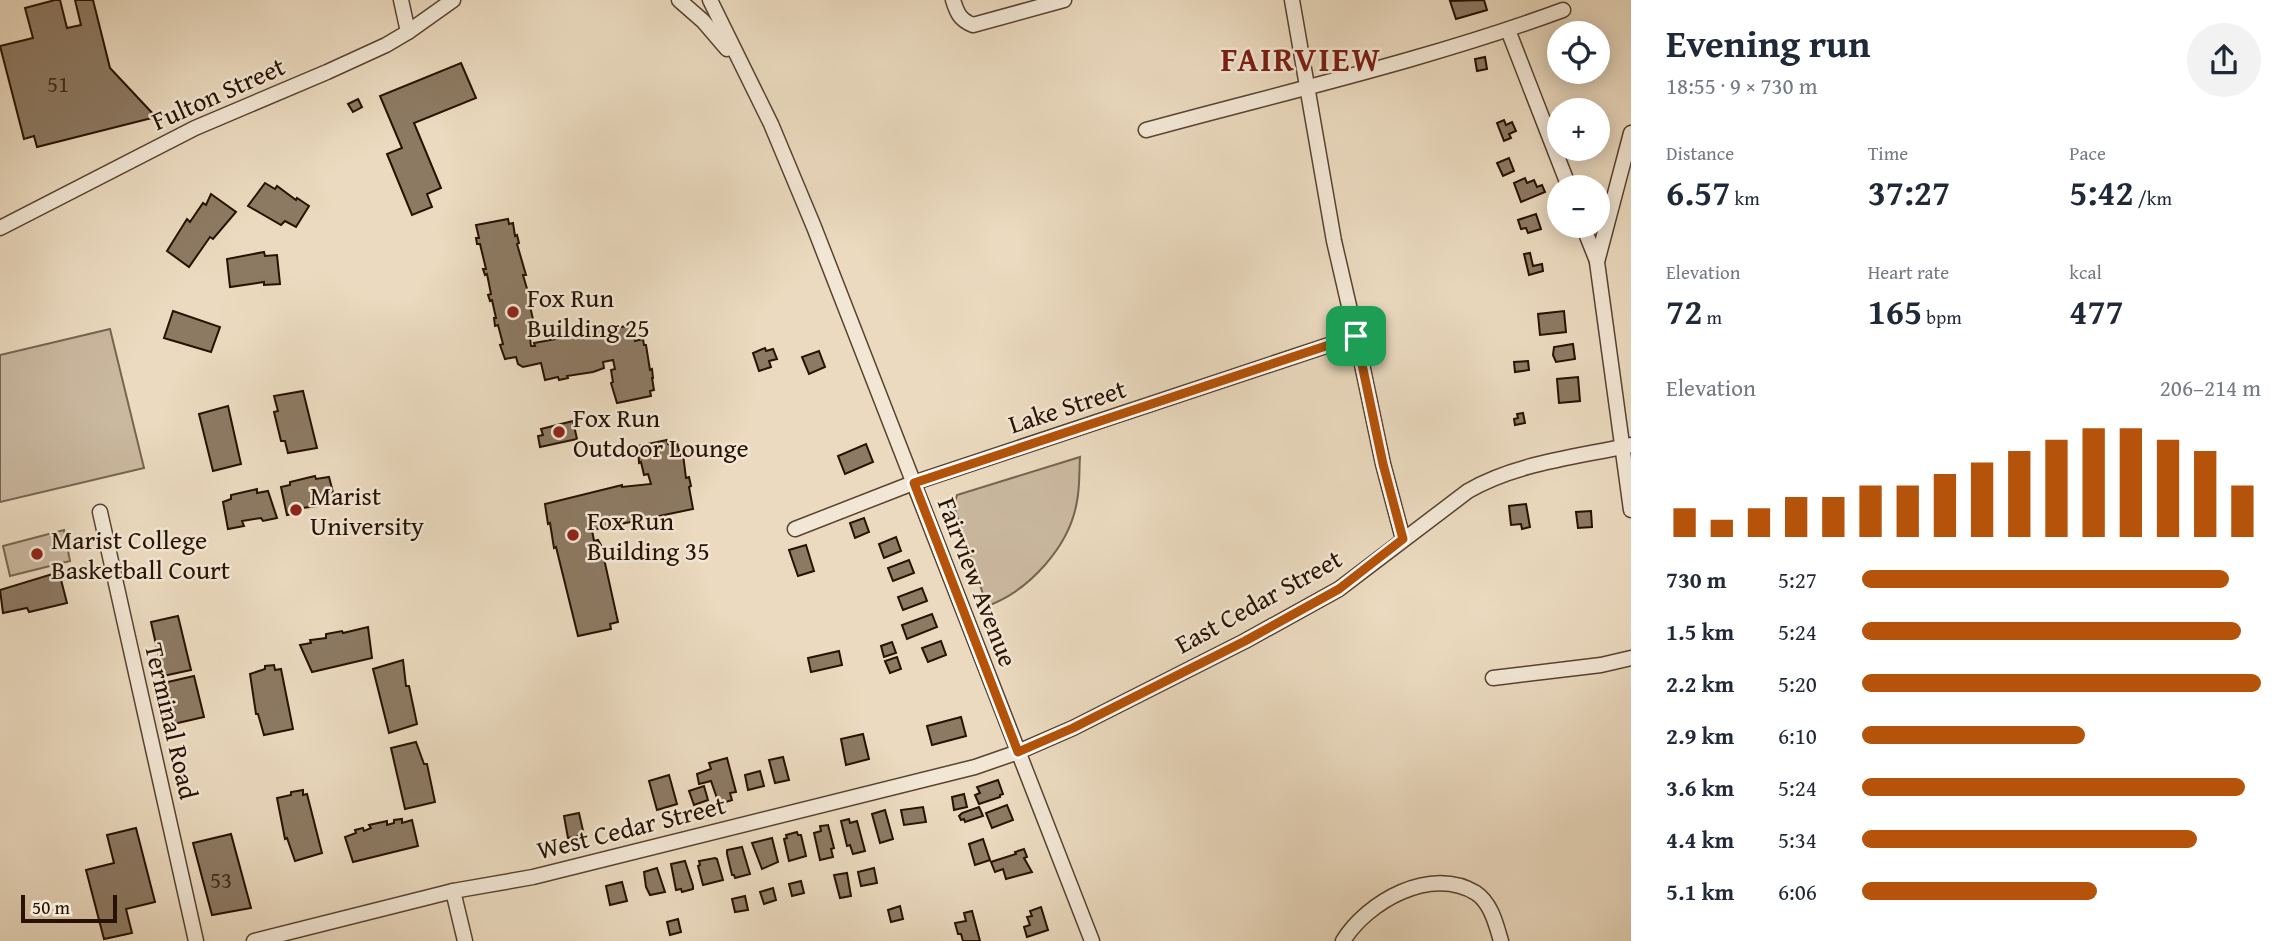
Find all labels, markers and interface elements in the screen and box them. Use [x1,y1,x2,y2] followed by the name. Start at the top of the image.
[1666,15,1870,71] text: Evening run
[1547,21,1610,238] map controls
[1547,21,1610,84] button: locate
[2187,23,2261,97] button: share
[1221,35,1381,83] district label: FAIRVIEW
[145,46,291,140] street label: Fulton Street
[47,67,69,100] house number: 51
[1666,69,1818,102] text: 18:55 · 9 × 730 m
[1547,98,1610,161] button: +
[1666,139,1734,167] text: Distance
[1868,139,1908,167] text: Time
[2069,139,2106,167] text: Pace
[1666,167,1730,218] text: 6.57
[1868,167,1950,218] text: 37:27
[2069,167,2134,218] text: 5:42
[1547,175,1610,238] button: −
[1730,184,1760,212] text: km
[2134,184,2172,212] text: /km
[1666,258,1740,286] text: Elevation
[1868,258,1949,286] text: Heart rate
[2069,258,2102,286] text: kcal
[527,278,650,347] place label: Fox Run Building 25
[1666,286,1702,337] text: 72
[1868,286,1922,337] text: 165
[2069,286,2124,337] text: 477
[1702,303,1722,331] text: m
[1922,303,1962,331] text: bpm
[505,304,521,320] marker: Fox Run Building 25
[1326,306,1386,366] pin
[1337,317,1375,355] icon: arrive
[1003,369,1131,443] street label: Lake Street
[1666,371,1756,404] text: Elevation
[2160,371,2261,404] text: 206–214 m
[573,398,749,467] place label: Fox Run Outdoor Lounge
[551,424,567,440] marker: Fox Run Outdoor Lounge
[310,476,424,545] place label: Marist University
[928,492,1028,672] street label: Fairview Avenue
[587,501,710,570] place label: Fox Run Building 35
[288,502,304,518] marker: Marist University
[51,520,230,589] place label: Marist College Basketball Court
[565,527,581,543] marker: Fox Run Building 35
[1167,539,1349,663] street label: East Cedar Street
[29,546,45,562] marker: Marist College Basketball Court
[1666,563,1727,596] text: 730 m
[1778,563,1817,596] text: 5:27
[1666,615,1734,648] text: 1.5 km
[1778,615,1817,648] text: 5:24
[135,639,209,803] street label: Terminal Road
[1666,667,1734,700] text: 2.2 km
[1778,667,1817,700] text: 5:20
[1666,719,1734,752] text: 2.9 km
[1778,719,1817,752] text: 6:10
[1666,771,1734,804] text: 3.6 km
[1778,771,1817,804] text: 5:24
[533,785,729,869] street label: West Cedar Street
[1666,823,1734,856] text: 4.4 km
[1778,823,1817,856] text: 5:34
[210,863,232,896] house number: 53
[1666,875,1734,908] text: 5.1 km
[1778,875,1817,908] text: 6:06
[21,892,117,924] scale bar
[32,893,70,921] text: 50 m

